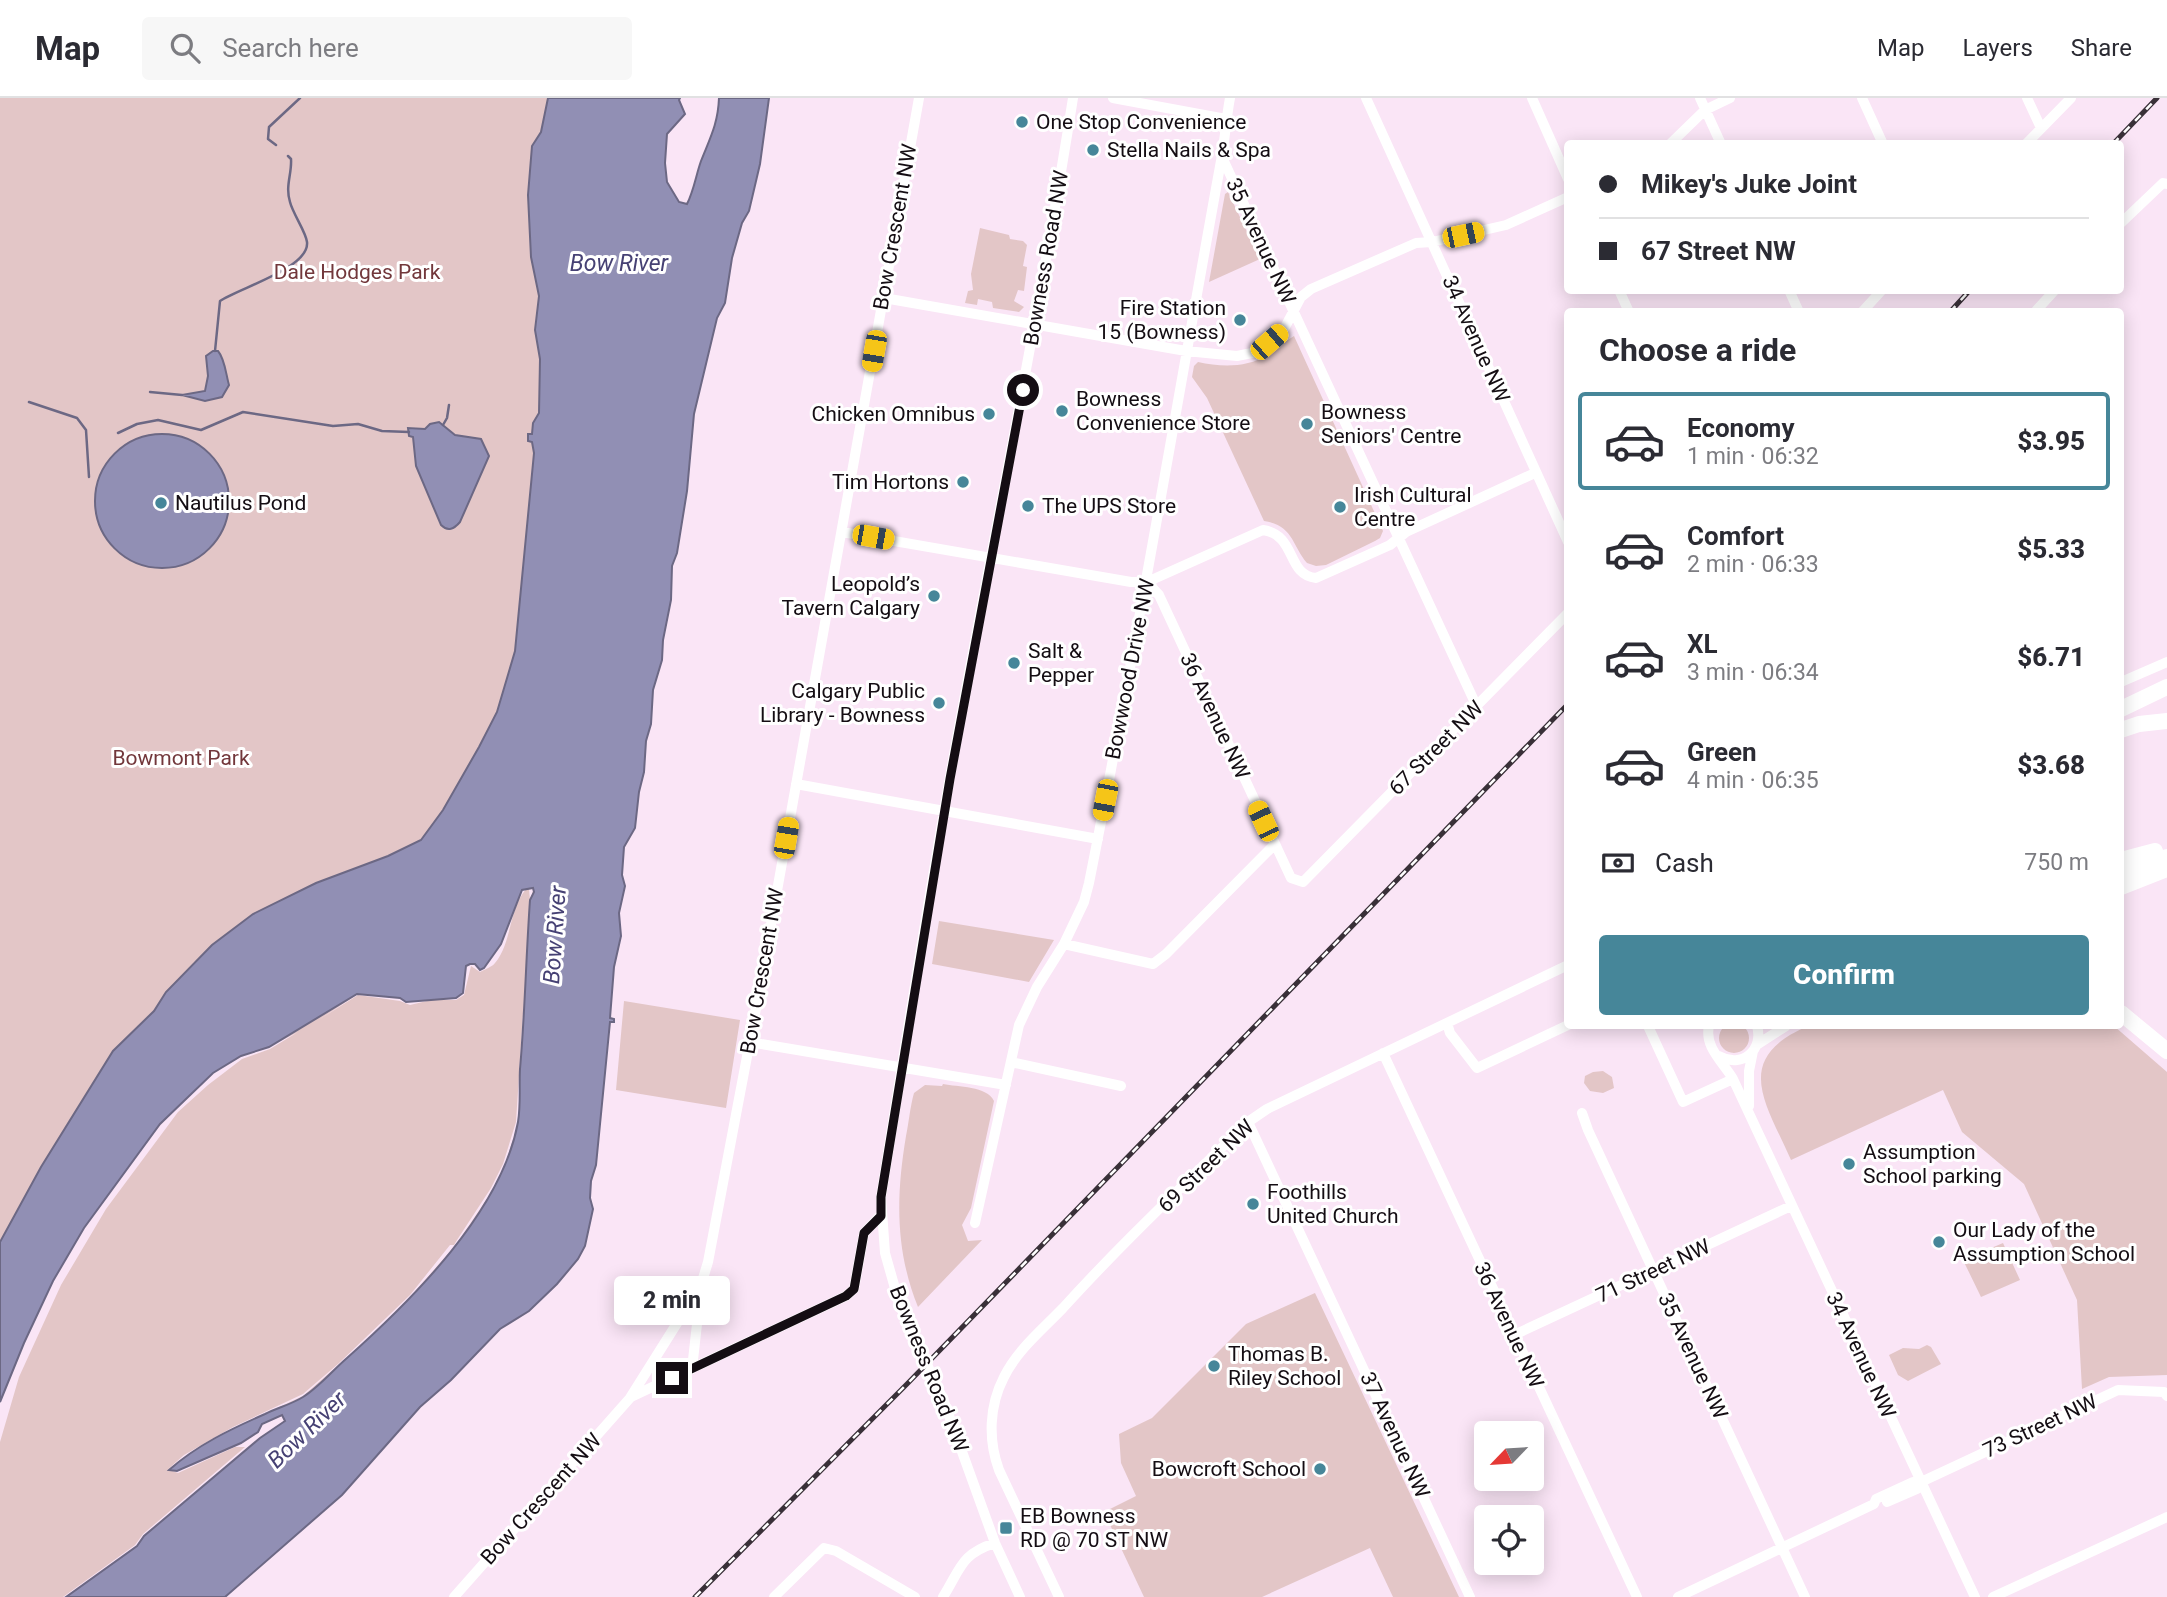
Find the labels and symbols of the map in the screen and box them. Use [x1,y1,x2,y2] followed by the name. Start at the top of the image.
[1036,110,1246,134] place label: One Stop Convenience
[1014,114,1030,130] marker: One Stop Convenience
[1107,138,1271,162] place label: Stella Nails & Spa
[869,142,921,312] street label: Bow Crescent NW
[1085,142,1101,158] marker: Stella Nails & Spa
[1019,168,1073,347] street label: Bowness Road NW
[1221,174,1301,308] street label: 35 Avenue NW
[1441,220,1486,250] car
[570,250,670,277] water label: Bow River
[274,260,441,284] park label: Dale Hodges Park
[1437,272,1515,406] street label: 34 Avenue NW
[1097,296,1226,344] place label: Fire Station 15 (Bowness)
[1232,312,1248,328] marker: Fire Station 15 (Bowness)
[1247,320,1292,364] car
[861,328,888,374] car
[1007,374,1039,406] route start
[1076,387,1250,435] place label: Bowness Convenience Store
[1321,400,1461,448] place label: Bowness Seniors' Centre
[812,402,975,426] place label: Chicken Omnibus
[1054,403,1070,419] marker: Bowness Convenience Store
[981,406,997,422] marker: Chicken Omnibus
[1299,416,1315,432] marker: Bowness Seniors' Centre
[832,470,949,494] place label: Tim Hortons
[955,474,971,490] marker: Tim Hortons
[1354,483,1472,531] place label: Irish Cultural Centre
[175,491,306,515] place label: Nautilus Pond
[1042,494,1176,518] place label: The UPS Store
[153,495,169,511] marker: Nautilus Pond
[1020,498,1036,514] marker: The UPS Store
[1332,499,1348,515] marker: Irish Cultural Centre
[851,523,896,551] car
[782,572,920,620] place label: Leopold’s Tavern Calgary
[1101,576,1159,761] street label: Bowwood Drive NW
[926,588,942,604] marker: Leopold’s Tavern Calgary
[1028,639,1094,687] place label: Salt & Pepper
[1175,649,1255,783] street label: 36 Avenue NW
[1006,655,1022,671] marker: Salt & Pepper
[760,679,925,727] place label: Calgary Public Library - Bowness
[931,695,947,711] marker: Calgary Public Library - Bowness
[1384,696,1488,800] street label: 67 Street NW
[112,746,250,770] park label: Bowmont Park
[1091,777,1120,823] car
[1245,798,1282,844] car
[773,815,800,861] car
[538,884,572,985] water label: Bow River
[736,886,788,1056] street label: Bow Crescent NW
[1153,1114,1259,1217] street label: 69 Street NW
[1863,1140,2002,1188] place label: Assumption School parking
[1841,1156,1857,1172] marker: Assumption School parking
[1267,1180,1399,1228] place label: Foothills United Church
[1245,1196,1261,1212] marker: Foothills United Church
[1953,1218,2135,1266] place label: Our Lady of the Assumption School
[1592,1234,1714,1308] street label: 71 Street NW
[1931,1234,1947,1250] marker: Our Lady of the Assumption School
[1469,1258,1549,1392] street label: 36 Avenue NW
[614,1276,730,1326] callout: 2 min
[885,1282,974,1456] street label: Bowness Road NW
[1821,1288,1901,1422] street label: 34 Avenue NW
[1653,1289,1733,1423] street label: 35 Avenue NW
[1228,1342,1341,1390] place label: Thomas B. Riley School
[1206,1358,1222,1374] marker: Thomas B. Riley School
[656,1362,688,1394] route end
[1355,1368,1435,1502] street label: 37 Avenue NW
[262,1385,353,1474] water label: Bow River
[1979,1389,2101,1463] street label: 73 Street NW
[1474,1421,1544,1491] north arrow
[476,1428,606,1569] street label: Bow Crescent NW
[1152,1457,1306,1481] place label: Bowcroft School
[1312,1461,1328,1477] marker: Bowcroft School
[1020,1504,1169,1552] place label: EB Bowness RD @ 70 ST NW
[998,1520,1014,1536] marker: EB Bowness RD @ 70 ST NW

